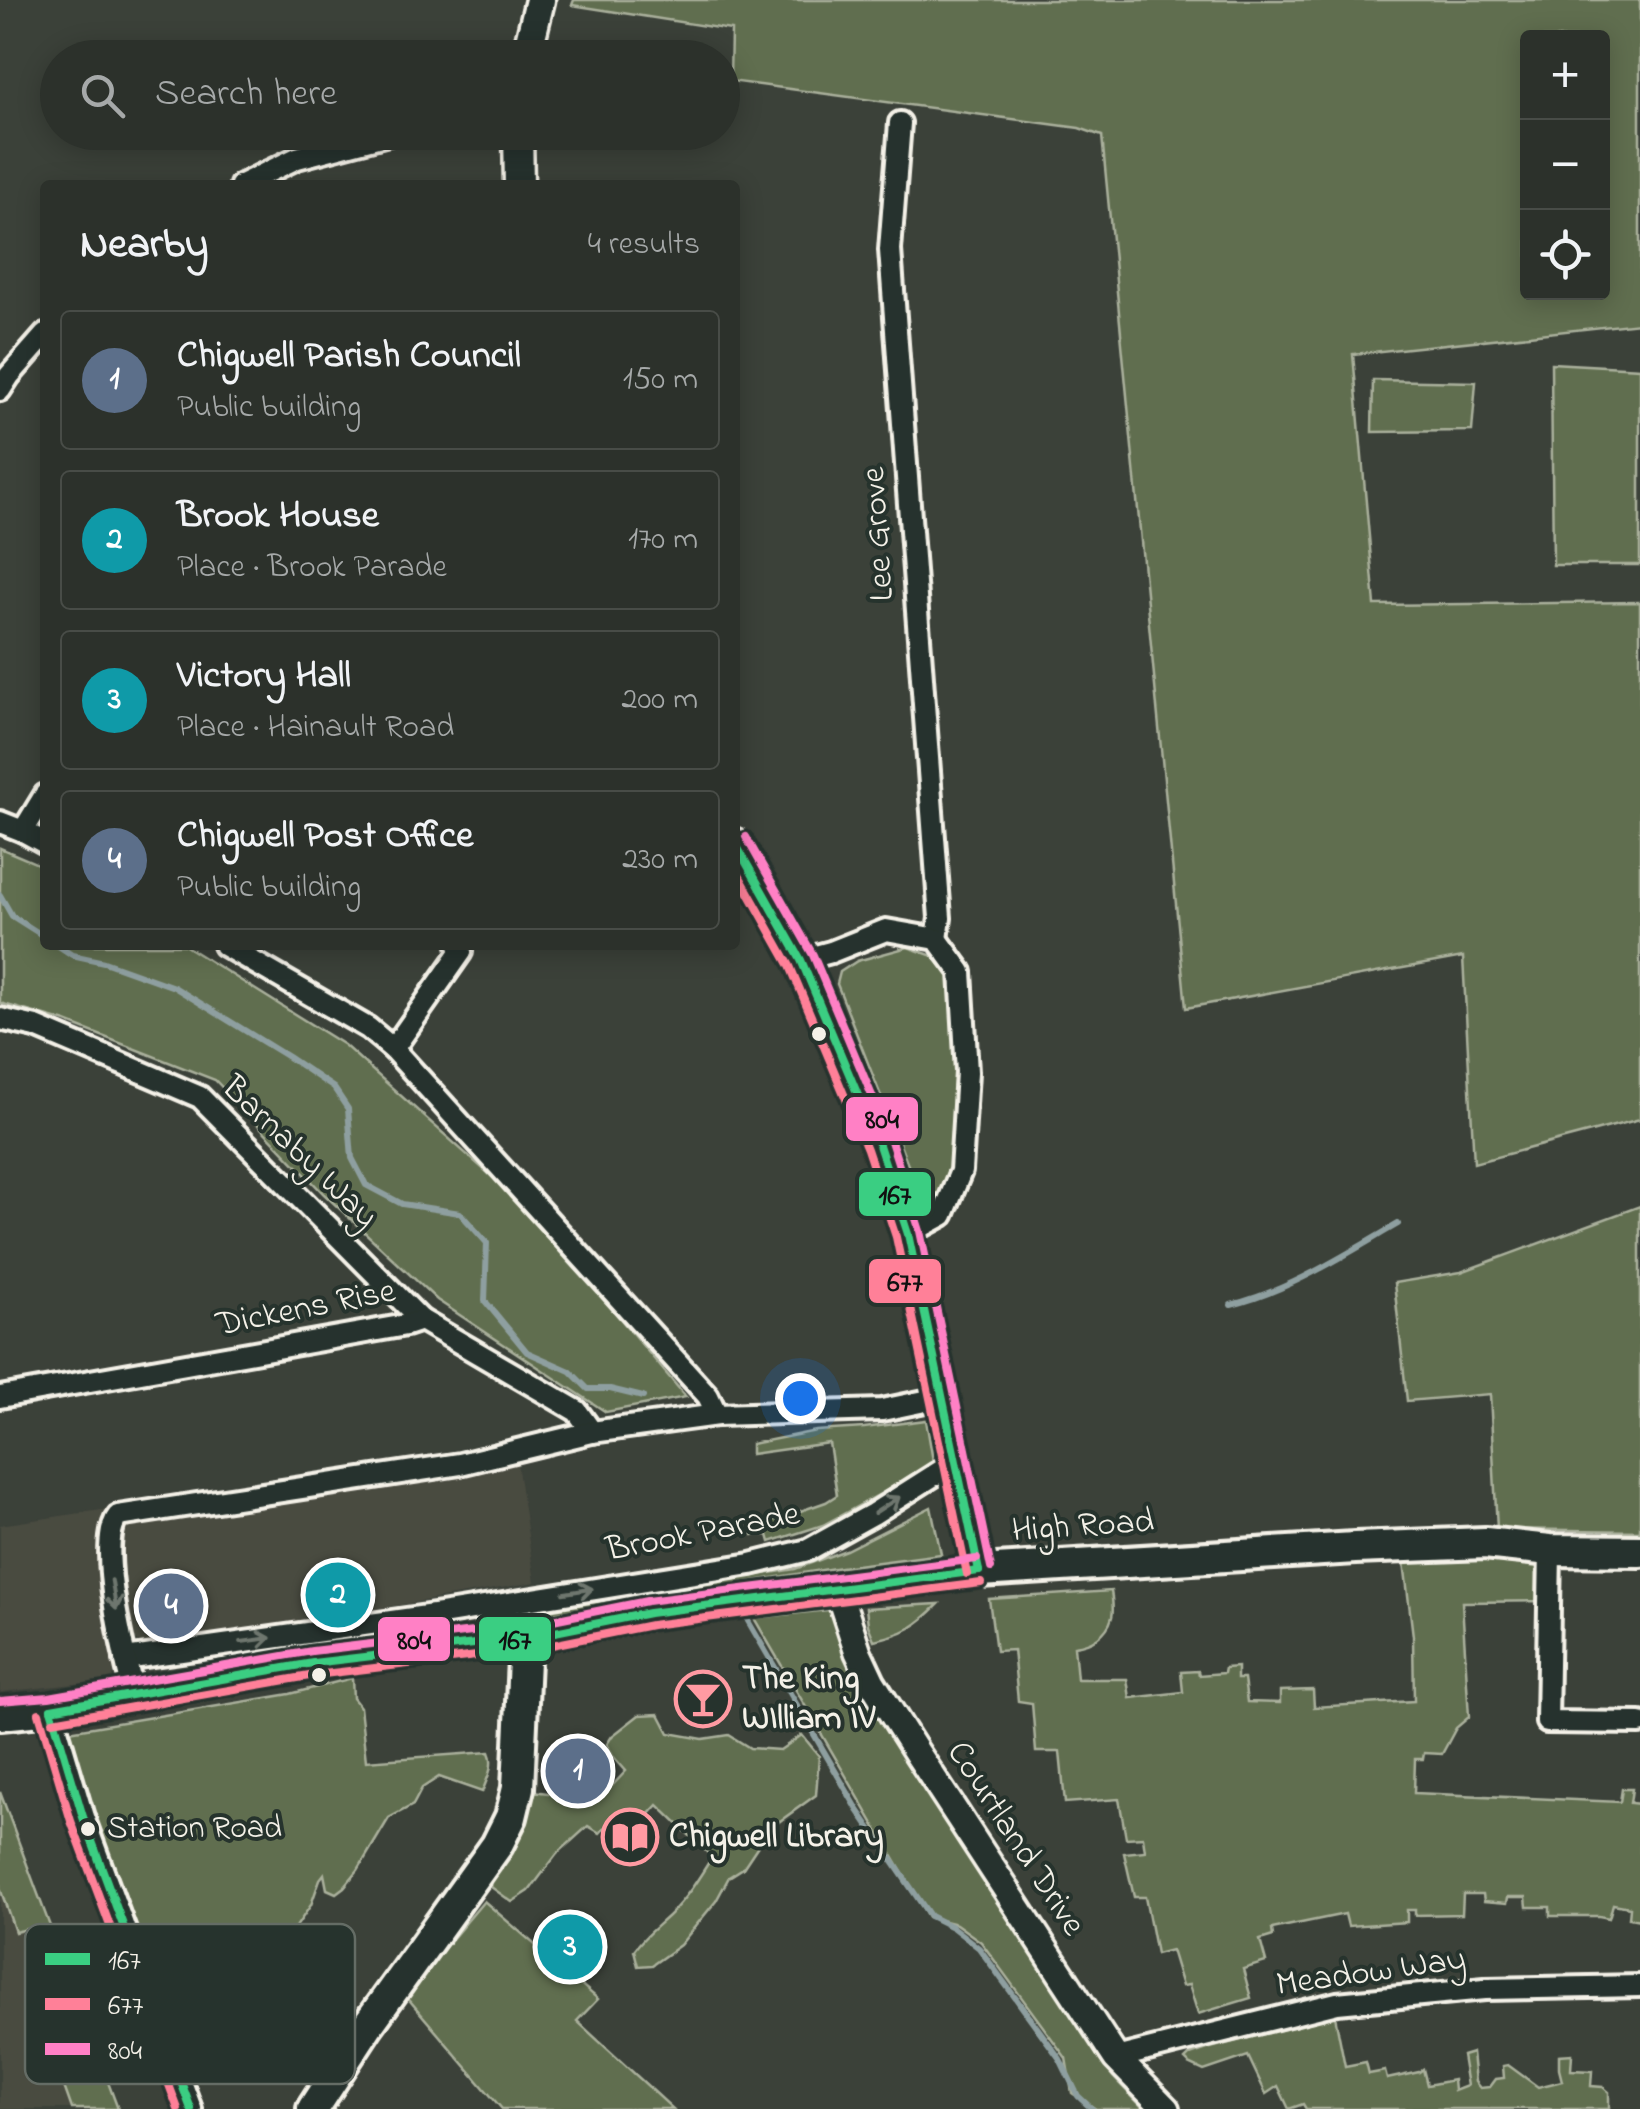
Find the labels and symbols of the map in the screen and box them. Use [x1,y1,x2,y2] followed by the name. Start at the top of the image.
[849,465,909,603] street label: Lee Grove
[809,1024,829,1044] unlabelled marker
[208,1064,389,1241] street label: Barnaby Way
[844,1095,920,1143] line badge: 804
[864,1101,900,1142] text: 804
[857,1170,933,1218] line badge: 167
[879,1177,912,1218] text: 167
[867,1257,943,1305] line badge: 677
[887,1264,923,1305] text: 677
[211,1267,400,1352] street label: Dickens Rise
[775,1373,826,1424] your location
[601,1489,804,1577] street label: Brook Parade
[873,1495,900,1515] one-way arrow
[1010,1497,1156,1557] street label: High Road
[306,1558,370,1632] pin: 2
[138,1568,204,1644] pin: 4
[105,1578,124,1611] one-way arrow
[561,1581,593,1599] one-way arrow
[376,1615,452,1663] line badge: 804
[477,1615,553,1663] line badge: 167
[396,1622,432,1663] text: 804
[499,1622,532,1663] text: 167
[240,1631,272,1649] one-way arrow
[742,1654,876,1745] place label: The King WIlliam IV
[309,1665,329,1685] unlabelled marker
[673,1669,733,1729] bar icon: The King WIlliam IV
[933,1731,1097,1947] street label: Courtland Drive
[546,1734,610,1808] pin: 1
[107,1806,282,1853] place label: Station Road
[600,1807,660,1867] library icon: Chigwell Library
[669,1812,884,1864] place label: Chigwell Library
[78,1819,98,1839] marker: Station Road
[538,1910,602,1984] pin: 3
[25,1924,355,2084] legend
[1273,1934,1469,2012] street label: Meadow Way
[108,1942,141,1983] text: 167
[108,1987,144,2028] text: 677
[108,2032,143,2073] text: 804

